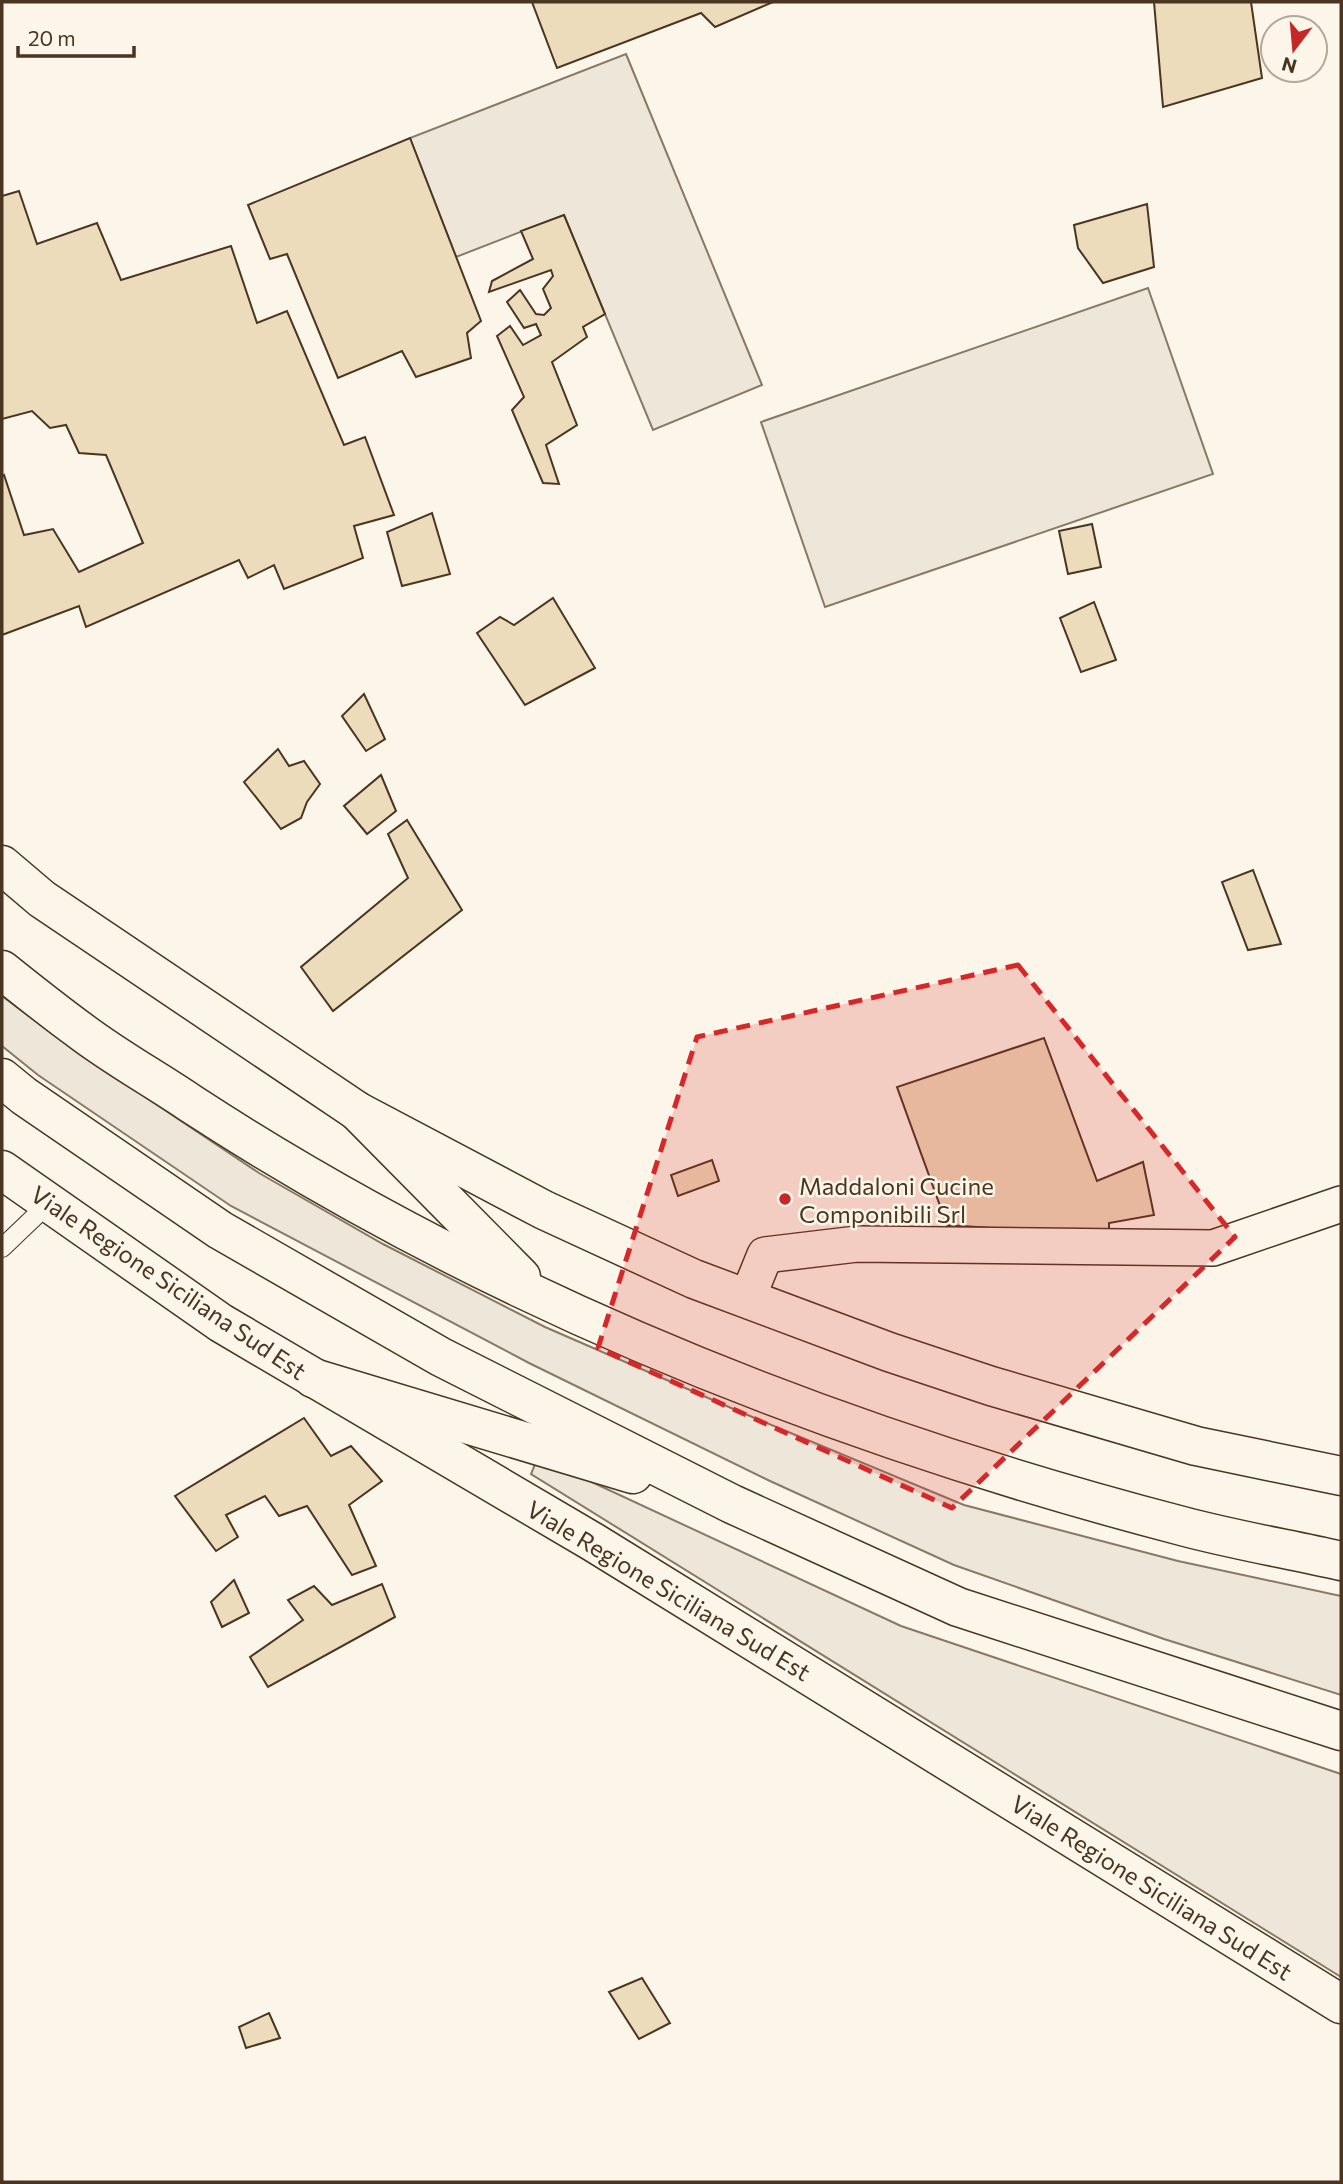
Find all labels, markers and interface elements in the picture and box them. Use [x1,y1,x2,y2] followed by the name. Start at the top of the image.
[18,14,133,58] scale bar
[1259,14,1329,84] north arrow
[28,25,76,50] text: 20 m
[1279,53,1299,79] text: N
[799,1171,994,1228] place label: Maddaloni Cucine Componibili Srl
[26,1179,312,1385] street label: Viale Regione Siciliana Sud Est
[777,1191,793,1207] marker: Maddaloni Cucine Componibili Srl
[522,1494,816,1686] street label: Viale Regione Siciliana Sud Est
[1006,1788,1298,1986] street label: Viale Regione Siciliana Sud Est

